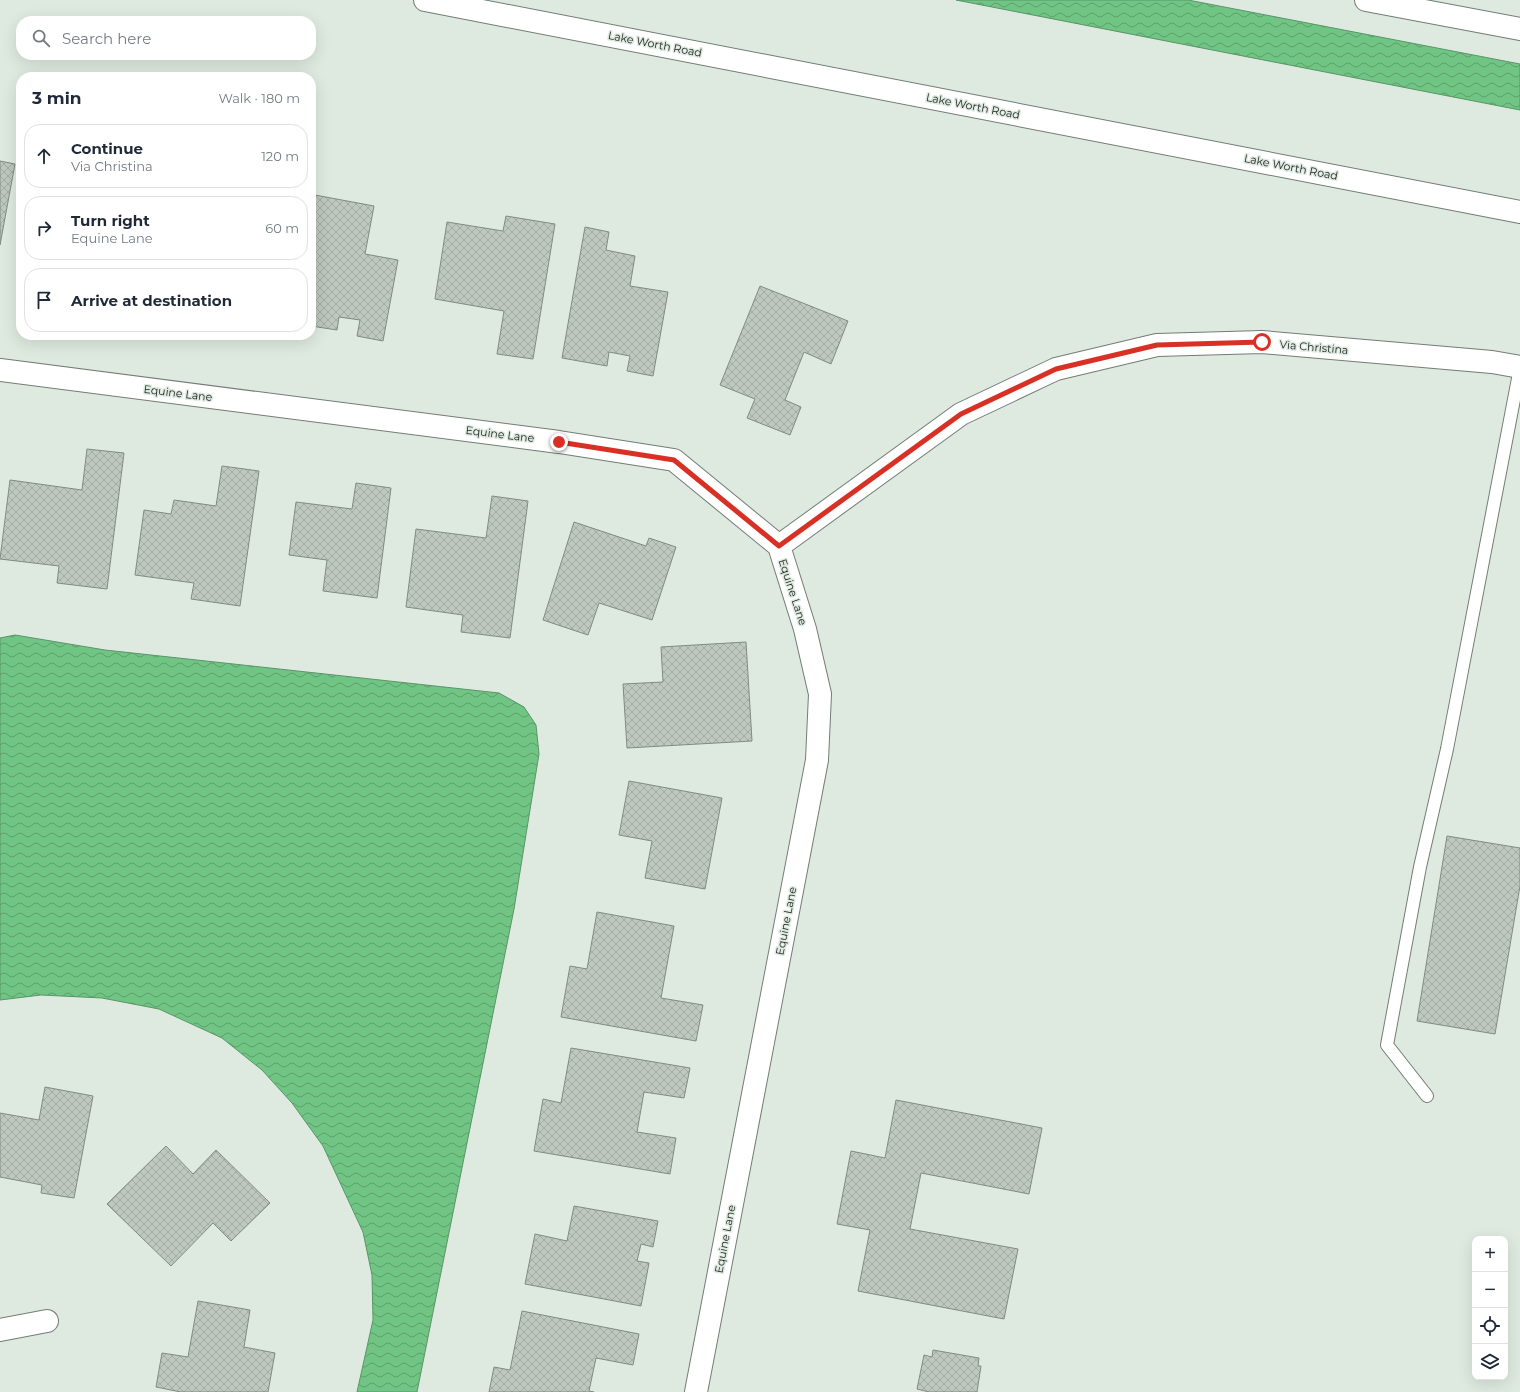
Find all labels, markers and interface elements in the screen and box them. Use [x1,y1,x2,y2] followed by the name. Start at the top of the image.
[16,16,316,60] search box
[30,27,52,49] icon: search
[607,28,703,60] street label: Lake Worth Road
[62,29,151,48] text: Search here
[32,88,82,108] text: 3 min
[218,90,300,106] text: Walk · 180 m
[925,90,1021,122] street label: Lake Worth Road
[71,139,143,158] text: Continue
[33,145,55,167] icon: ahead
[261,148,299,164] text: 120 m
[1243,151,1339,183] street label: Lake Worth Road
[71,158,153,174] text: Via Christina
[71,211,150,230] text: Turn right
[33,217,55,239] icon: right
[265,220,299,236] text: 60 m
[71,230,153,246] text: Equine Lane
[33,289,55,311] icon: arrive
[71,291,232,310] text: Arrive at destination
[1253,333,1271,351] route start
[1279,337,1349,357] street label: Via Christina
[143,382,213,404] street label: Equine Lane
[465,423,535,445] street label: Equine Lane
[550,433,568,451] route end
[776,557,810,627] street label: Equine Lane
[773,885,800,956] street label: Equine Lane
[712,1203,739,1274] street label: Equine Lane
[1472,1236,1508,1380] map controls
[1472,1236,1508,1272] button: +
[1472,1272,1508,1308] button: −
[1472,1308,1508,1344] button: locate
[1472,1344,1508,1380] button: layers

